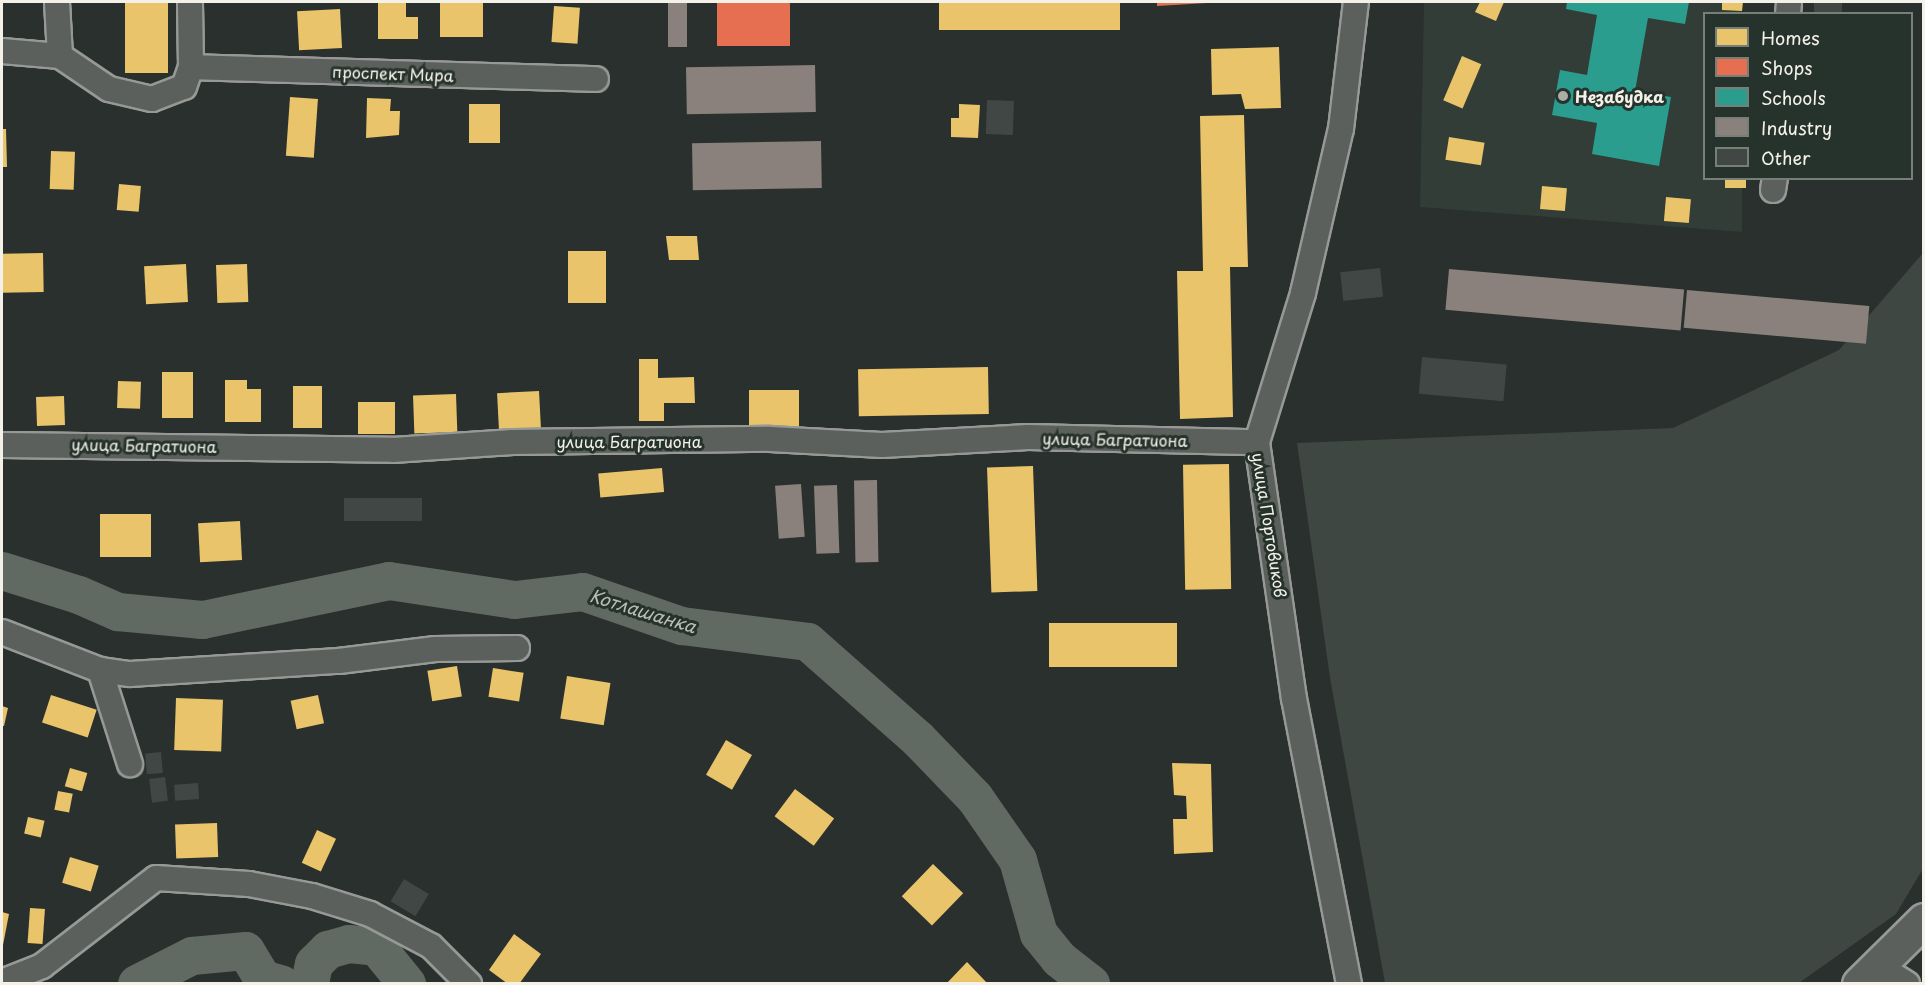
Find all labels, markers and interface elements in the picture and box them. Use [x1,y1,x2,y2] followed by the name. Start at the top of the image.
[1703,12,1913,180] legend
[1761,24,1819,51] text: Homes
[1761,54,1812,81] text: Shops
[332,61,454,85] street label: проспект Мира
[1761,84,1826,111] text: Schools
[1575,86,1664,106] place label: Незабудка
[1556,89,1570,103] marker: Незабудка
[1761,114,1832,141] text: Industry
[1761,144,1810,171] text: Other
[1042,428,1188,450] street label: улица Багратиона
[556,431,702,451] street label: улица Багратиона
[71,434,217,456] street label: улица Багратиона
[1249,451,1291,599] street label: улица Портовиков
[587,585,699,637] water label: Котлашанка

